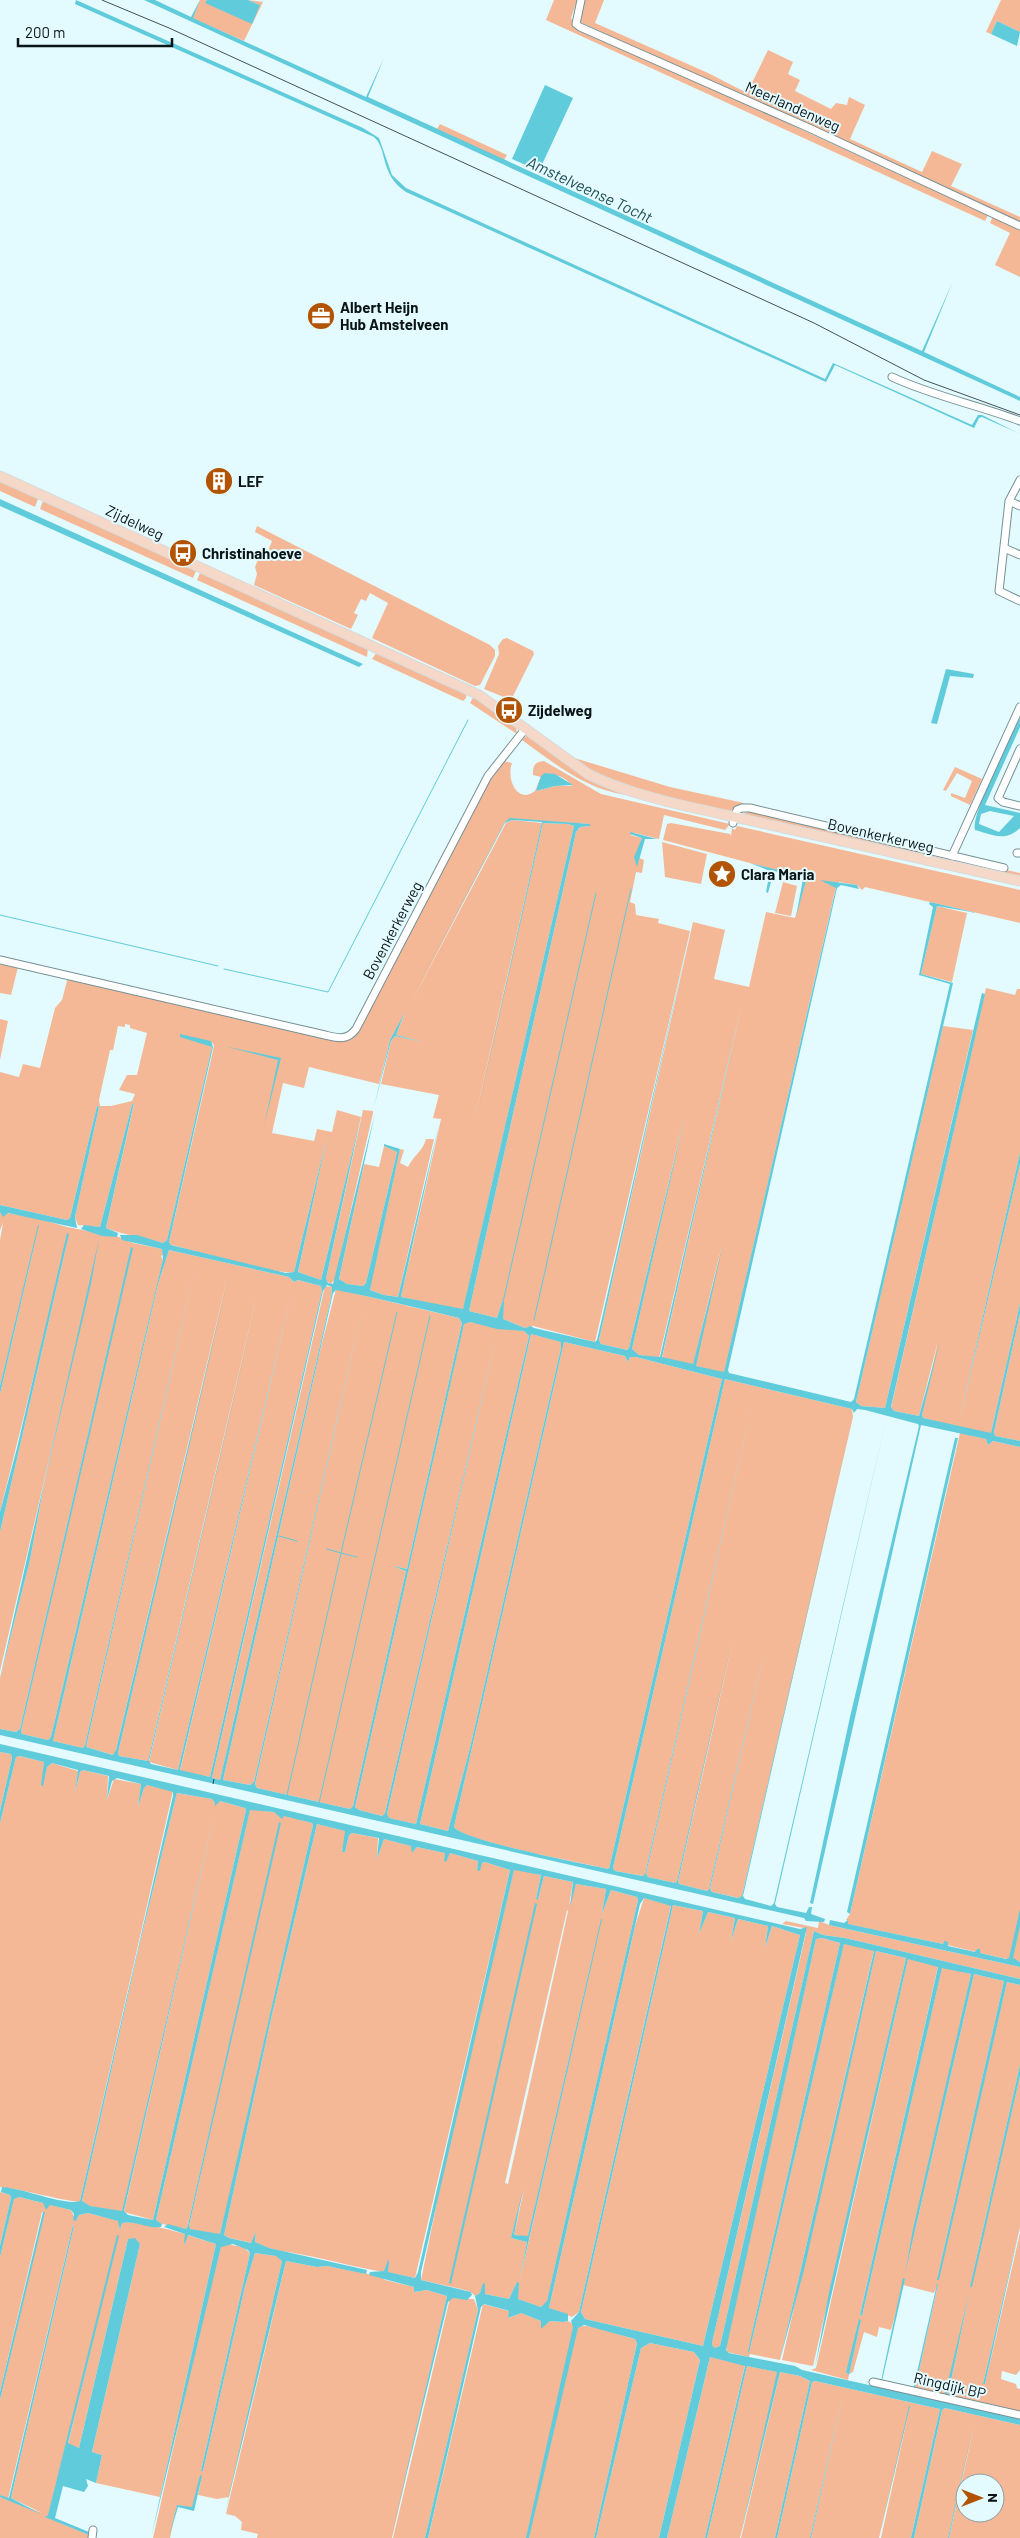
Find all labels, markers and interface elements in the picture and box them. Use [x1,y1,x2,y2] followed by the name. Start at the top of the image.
[18,15,171,47] scale bar
[25,23,65,41] text: 200 m
[743,77,843,135] street label: Meerlandenweg
[524,152,656,227] water label: Amstelveense Tocht
[340,298,449,333] place label: Albert Heijn Hub Amstelveen
[306,301,336,331] office icon: Albert Heijn Hub Amstelveen
[204,466,234,496] building icon: LEF
[238,472,264,490] place label: LEF
[103,501,167,543] street label: Zijdelweg
[168,538,198,568] bus stop icon: Christinahoeve
[202,544,302,562] place label: Christinahoeve
[494,695,524,725] bus stop icon: Zijdelweg
[528,701,592,719] place label: Zijdelweg
[826,814,936,856] street label: Bovenkerkerweg
[707,859,737,889] place icon: Clara Maria
[741,865,814,883] place label: Clara Maria
[359,878,425,982] street label: Bovenkerkerweg
[912,2368,988,2402] street label: Ringdijk BP
[955,2473,1005,2523] north arrow
[985,2493,1002,2503] text: N

